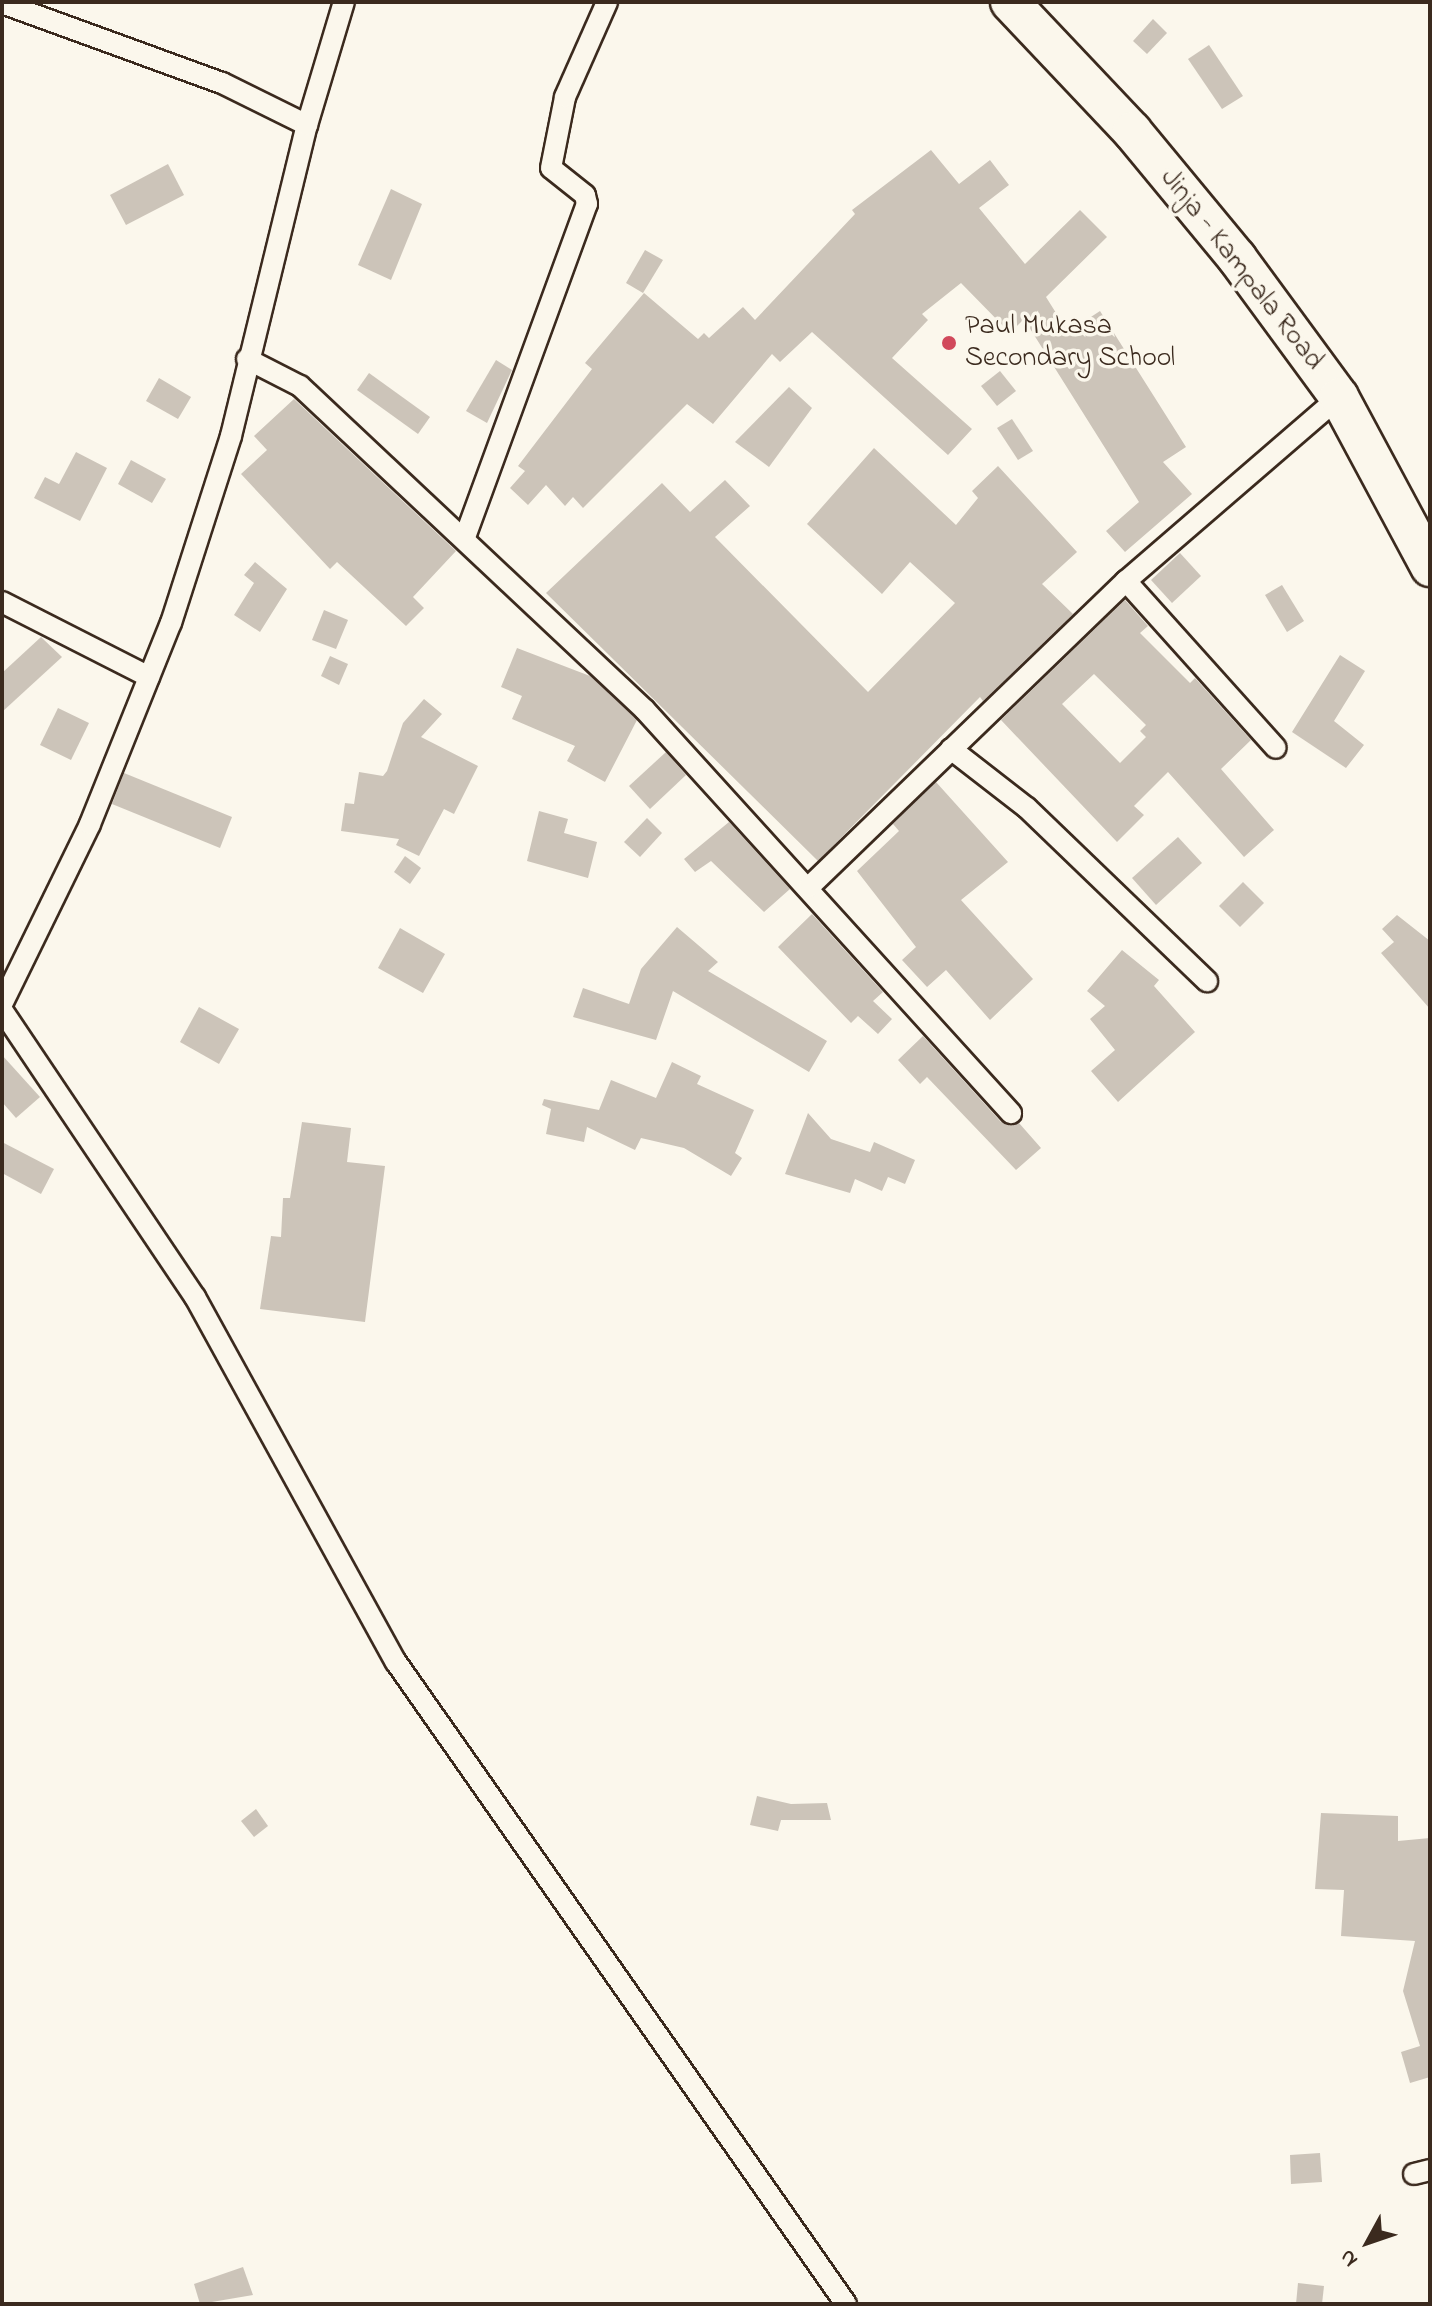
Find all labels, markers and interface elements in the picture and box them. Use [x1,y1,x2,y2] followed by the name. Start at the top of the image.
[1152,163,1330,377] street label: Jinja - Kampala Road
[965,310,1175,376] place label: Paul Mukasa Secondary School
[940,334,958,352] marker: Paul Mukasa Secondary School
[1328,2202,1408,2282] north arrow
[1333,2241,1367,2273] text: N

